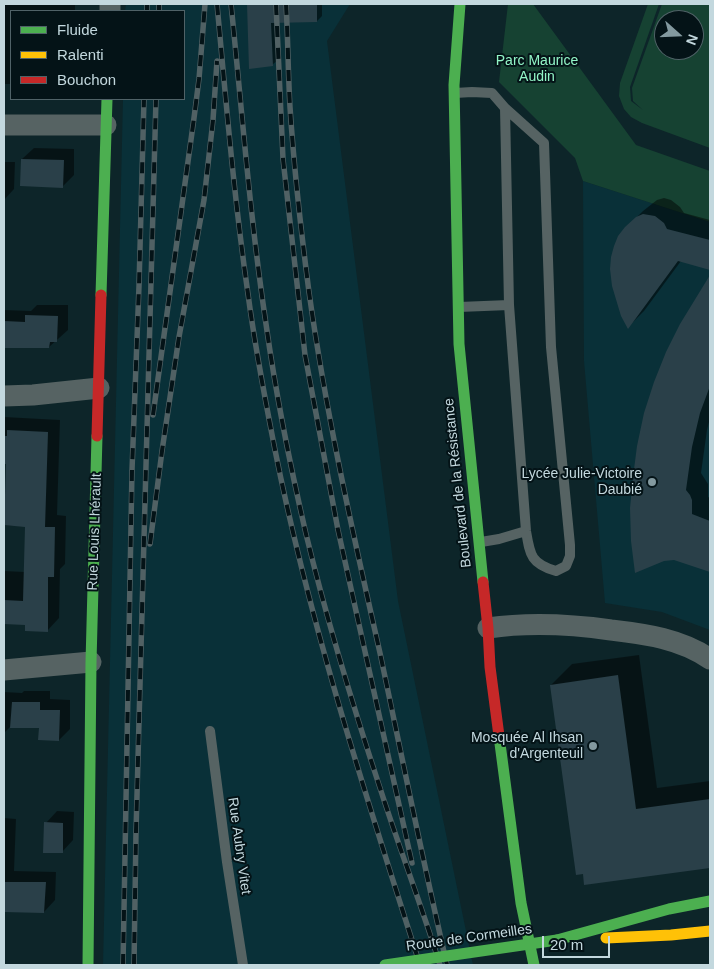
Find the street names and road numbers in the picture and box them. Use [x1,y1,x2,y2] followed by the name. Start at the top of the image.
[441,397,475,569] street label: Boulevard de la Résistance
[85,473,105,591] street label: Rue Louis Lhérault
[224,796,254,896] street label: Rue Aubry Vitet
[405,921,533,955] street label: Route de Cormeilles

